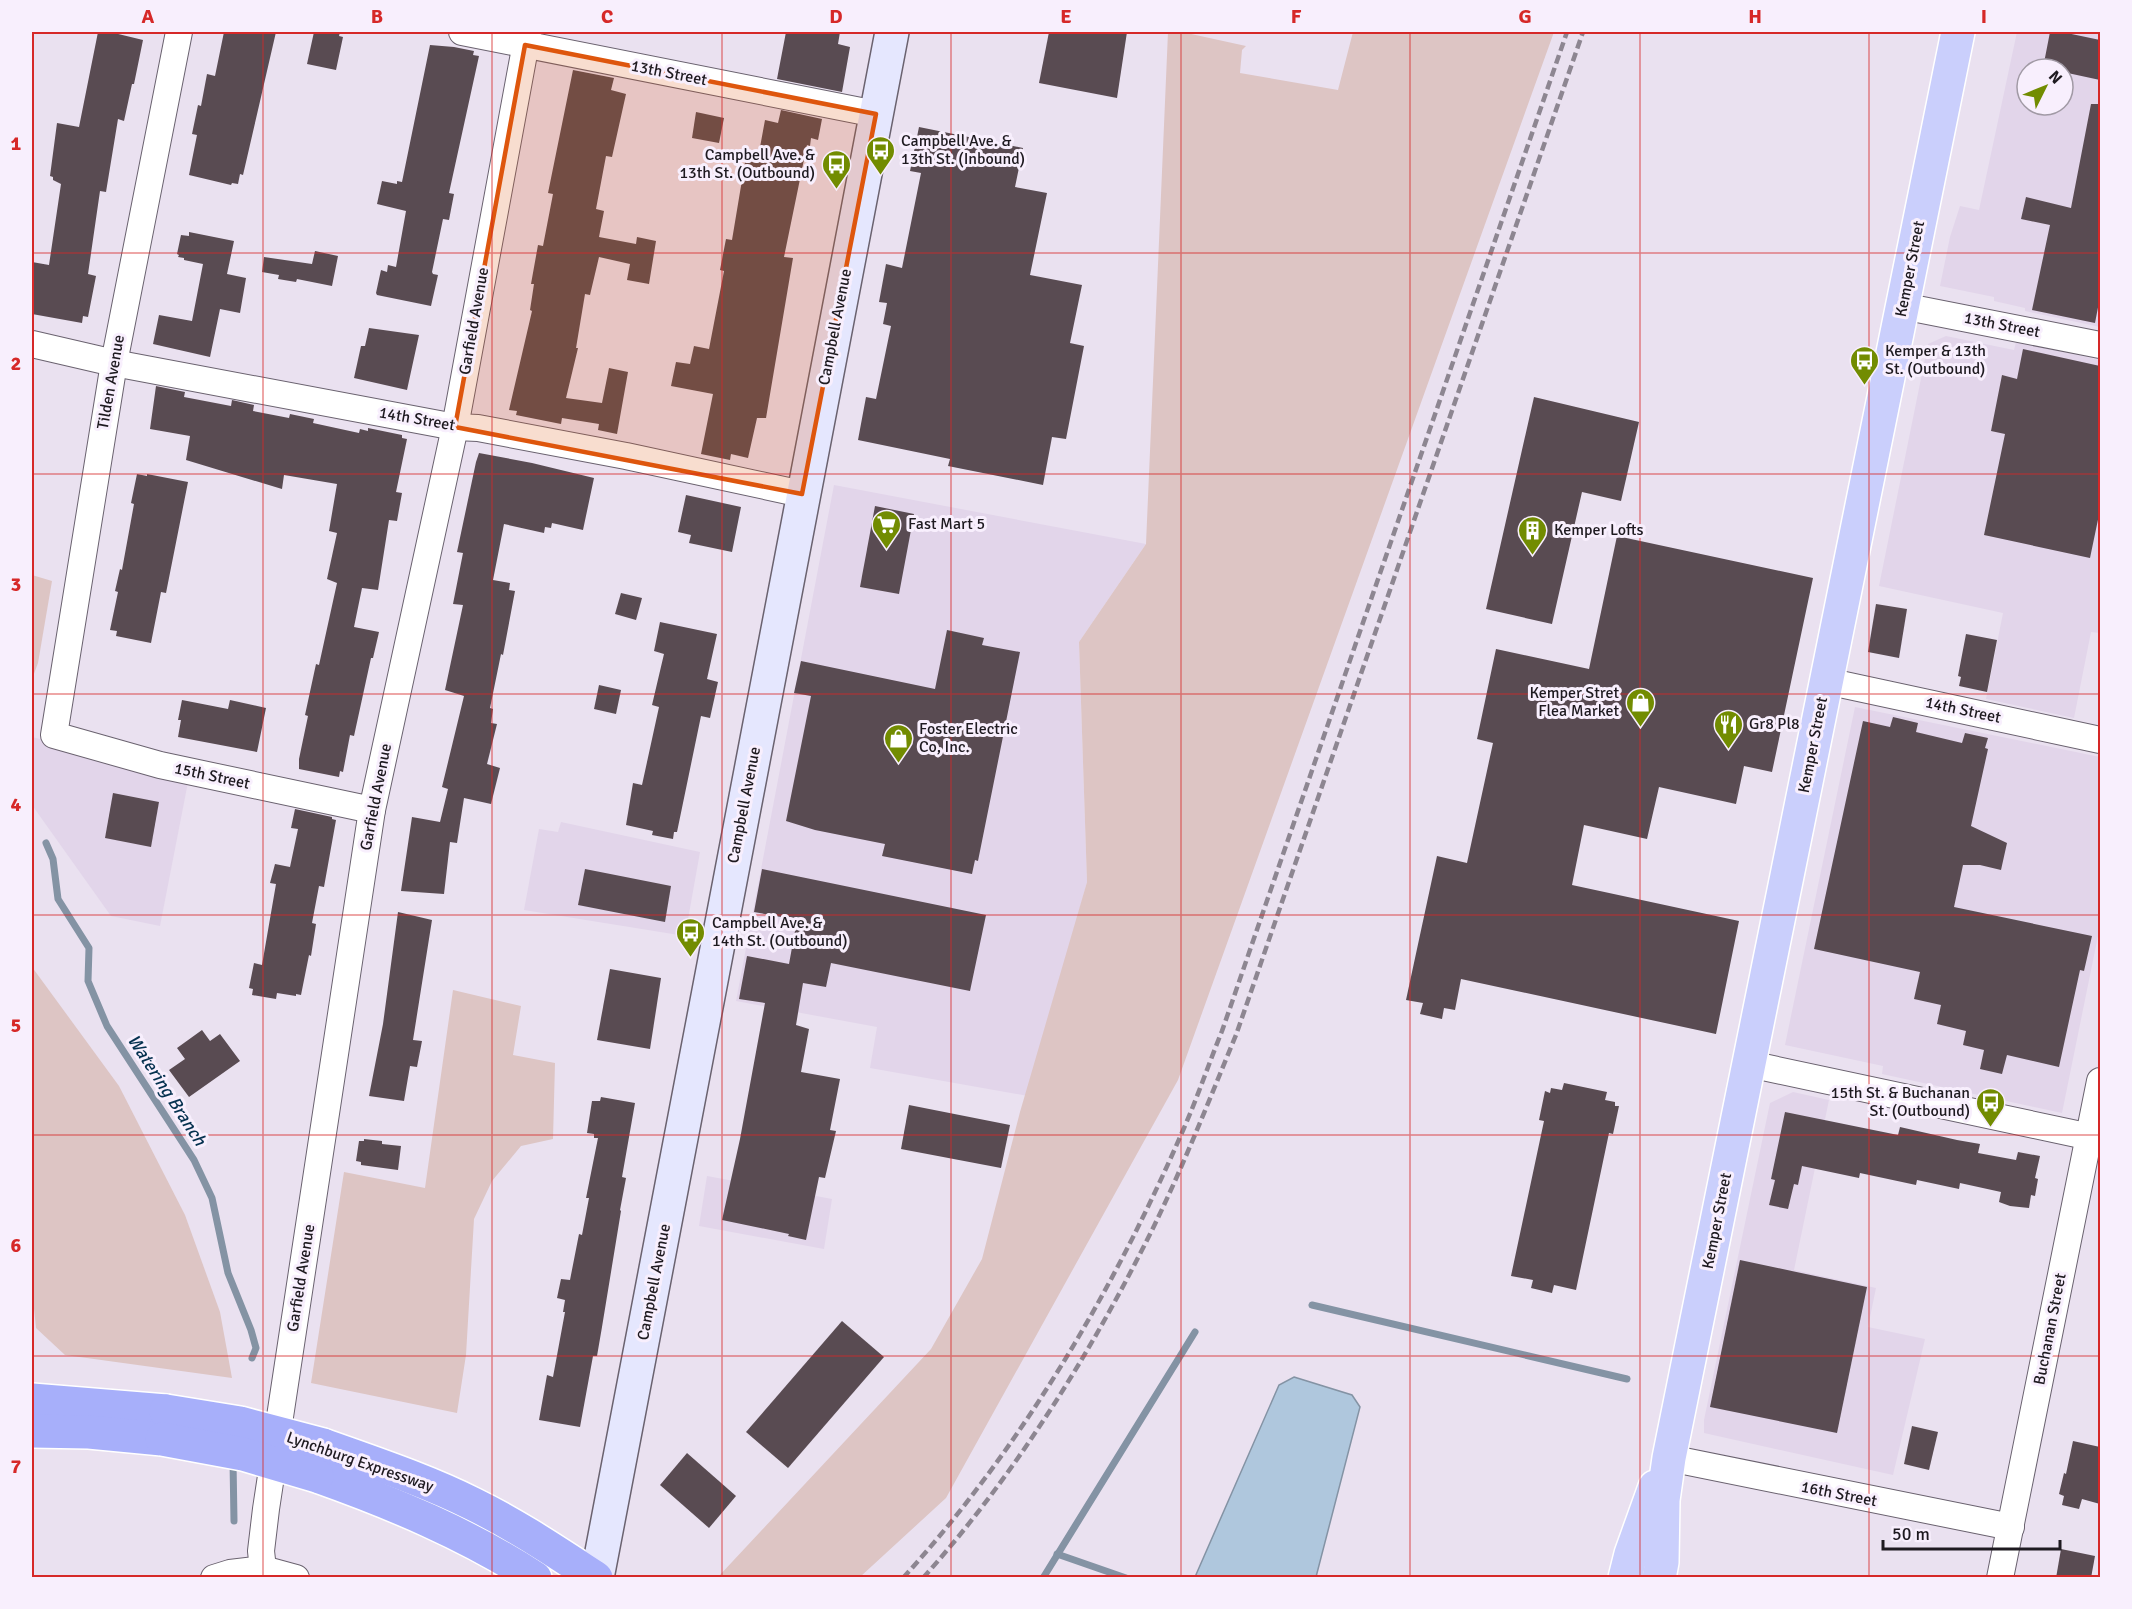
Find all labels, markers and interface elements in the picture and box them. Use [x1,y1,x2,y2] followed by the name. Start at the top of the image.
[142,4,155,29] text: A
[371,4,383,29] text: B
[601,4,613,29] text: C
[829,4,843,29] text: D
[1060,4,1072,29] text: E
[1291,4,1302,29] text: F
[1518,4,1532,29] text: G
[1748,4,1762,29] text: H
[1981,4,1987,29] text: I
[629,56,709,90] street label: 13th Street
[2015,57,2075,117] north arrow
[2044,67,2066,88] text: N
[11,131,22,156] text: 1
[901,131,1025,169] place label: Campbell Ave. & 13th St. (Inbound)
[864,134,896,176] bus stop icon: Campbell Ave. & 13th St. (Inbound)
[679,145,815,183] place label: Campbell Ave. & 13th St. (Outbound)
[820,148,852,190] bus stop icon: Campbell Ave. & 13th St. (Outbound)
[1891,219,1929,319] street label: Kemper Street
[455,266,493,376] street label: Garfield Avenue
[814,267,856,387] street label: Campbell Avenue
[1962,308,2042,342] street label: 13th Street
[93,333,129,431] street label: Tilden Avenue
[1885,341,1986,379] place label: Kemper & 13th St. (Outbound)
[1848,344,1880,386] bus stop icon: Kemper & 13th St. (Outbound)
[11,351,21,376] text: 2
[377,402,457,436] street label: 14th Street
[871,508,903,550] supermarket icon: Fast Mart 5
[908,514,985,534] place label: Fast Mart 5
[1517,514,1549,556] building icon: Kemper Lofts
[1554,520,1644,540] place label: Kemper Lofts
[11,572,21,597] text: 3
[1529,683,1619,721] place label: Kemper Stret Flea Market
[1624,686,1656,728] shop icon: Kemper Stret Flea Market
[1923,692,2003,728] street label: 14th Street
[1794,695,1832,795] street label: Kemper Street
[1712,708,1744,750] restaurant icon: Gr8 Pl8
[1749,714,1800,734] place label: Gr8 Pl8
[919,719,1018,757] place label: Foster Electric Co, Inc.
[882,722,914,764] shop icon: Foster Electric Co, Inc.
[356,742,396,852] street label: Garfield Avenue
[723,745,765,865] street label: Campbell Avenue
[172,758,252,794] street label: 15th Street
[11,792,22,817] text: 4
[712,913,848,951] place label: Campbell Ave. & 14th St. (Outbound)
[675,916,707,958] bus stop icon: Campbell Ave. & 14th St. (Outbound)
[11,1013,21,1038] text: 5
[123,1030,212,1151] water label: Watering Branch
[1831,1083,1970,1121] place label: 15th St. & Buchanan St. (Outbound)
[1975,1086,2007,1128] bus stop icon: 15th St. & Buchanan St. (Outbound)
[1698,1171,1736,1271] street label: Kemper Street
[633,1222,675,1342] street label: Campbell Avenue
[283,1223,319,1333] street label: Garfield Avenue
[11,1233,22,1258] text: 6
[2029,1271,2071,1387] street label: Buchanan Street
[284,1427,437,1497] street label: Lynchburg Expressway
[11,1454,22,1479] text: 7
[1799,1477,1879,1511] street label: 16th Street
[1883,1513,2060,1551] scale bar
[1892,1523,1930,1545] text: 50 m

